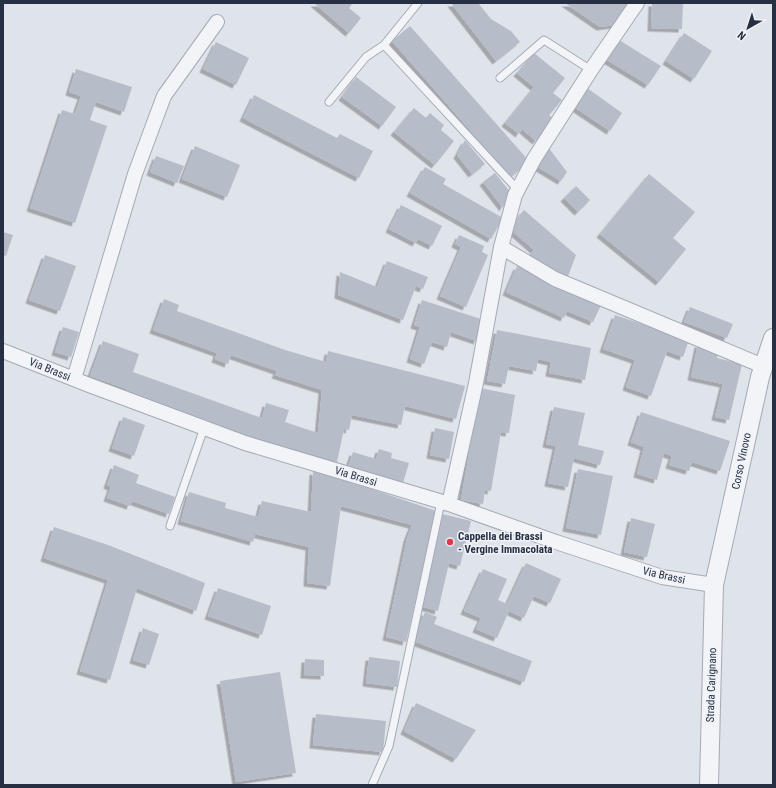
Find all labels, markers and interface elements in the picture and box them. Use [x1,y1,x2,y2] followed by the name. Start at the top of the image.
[728,8,768,48] north arrow
[735,28,749,43] text: N
[27,355,72,384] street label: Via Brassi
[729,431,754,491] street label: Corso Vinovo
[333,464,379,489] street label: Via Brassi
[458,530,552,556] place label: Cappella dei Brassi - Vergine Immacolata
[445,537,455,547] marker: Cappella dei Brassi - Vergine Immacolata
[641,564,687,587] street label: Via Brassi
[704,647,719,723] street label: Strada Carignano

